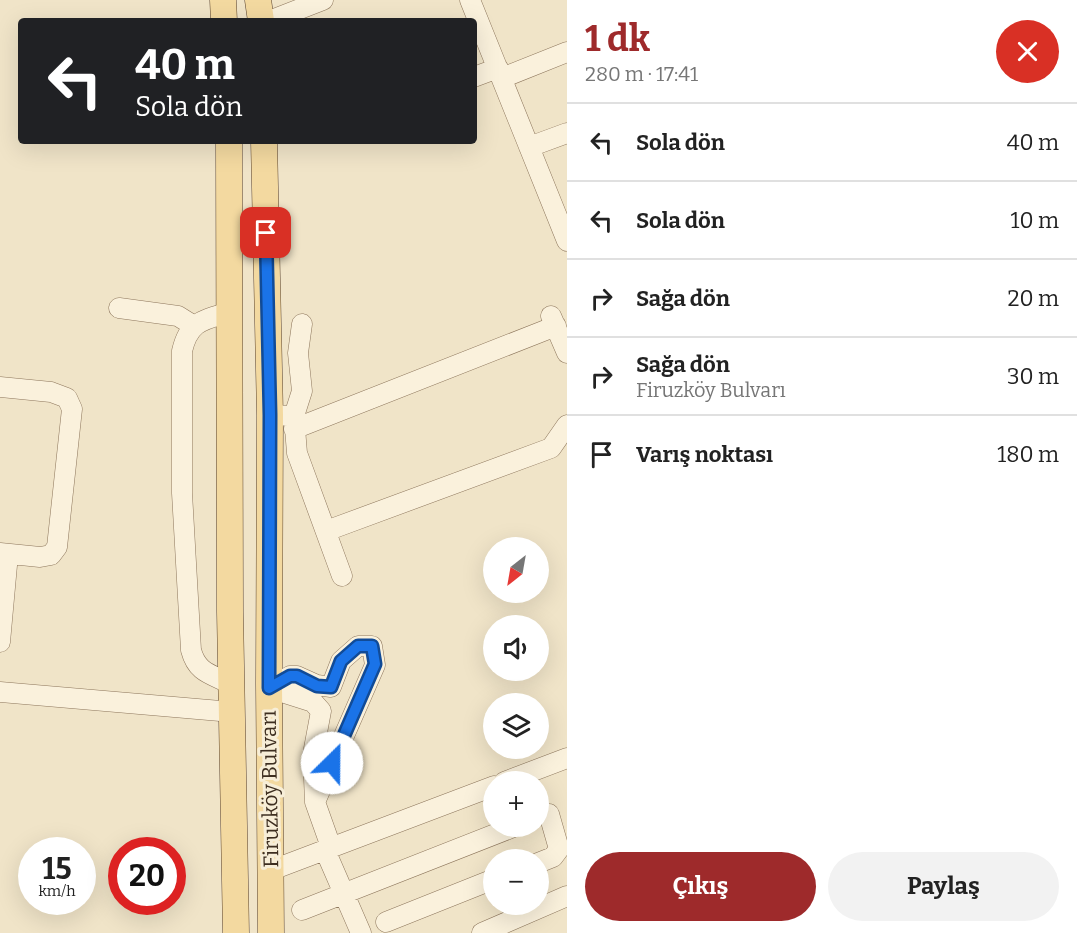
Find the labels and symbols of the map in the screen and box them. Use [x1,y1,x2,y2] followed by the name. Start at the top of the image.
[240,207,291,258] pin
[483,537,549,603] north arrow
[256,710,284,868] street label: Firuzköy Bulvarı
[300,731,364,795] position arrow
[108,837,186,915] speed limit sign: 20

